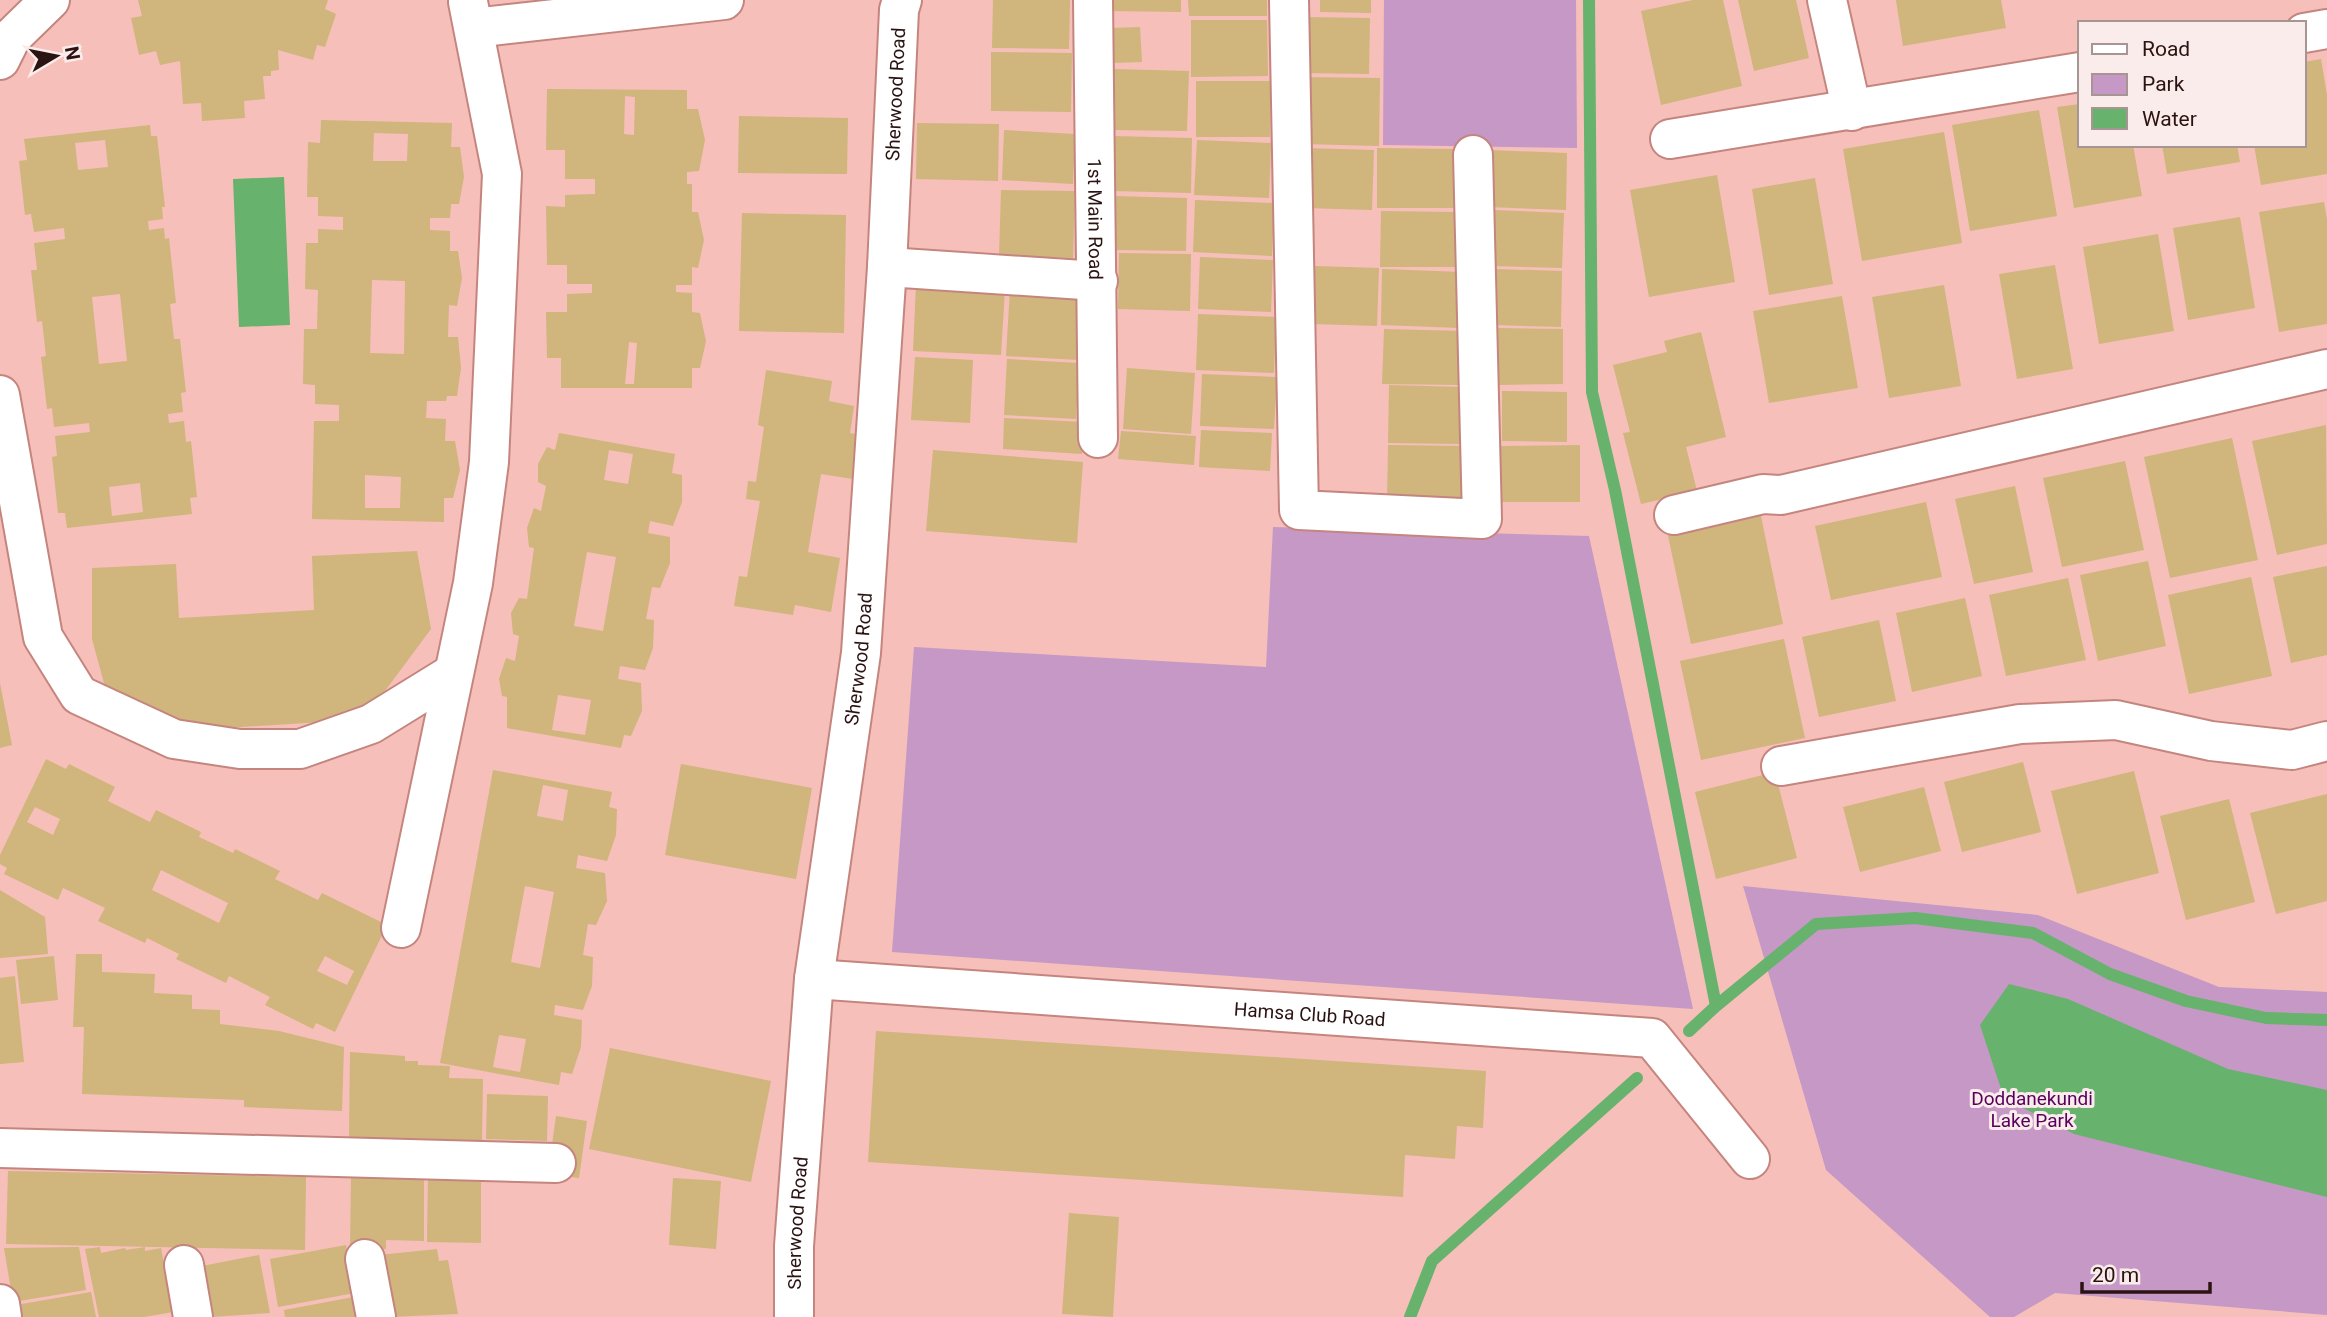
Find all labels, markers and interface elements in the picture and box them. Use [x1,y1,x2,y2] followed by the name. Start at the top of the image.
[21,21,91,91] north arrow
[2078,21,2306,147] legend
[880,27,910,161] street label: Sherwood Road
[2142,37,2190,61] text: Road
[60,45,85,62] text: N
[2142,72,2185,96] text: Park
[2142,107,2197,131] text: Water
[1083,158,1108,280] street label: 1st Main Road
[839,592,877,727] street label: Sherwood Road
[1233,997,1386,1031] street label: Hamsa Club Road
[1971,1087,2093,1132] park label: Doddanekundi Lake Park
[782,1156,812,1290] street label: Sherwood Road
[2082,1250,2210,1294] scale bar
[2092,1263,2139,1287] text: 20 m

